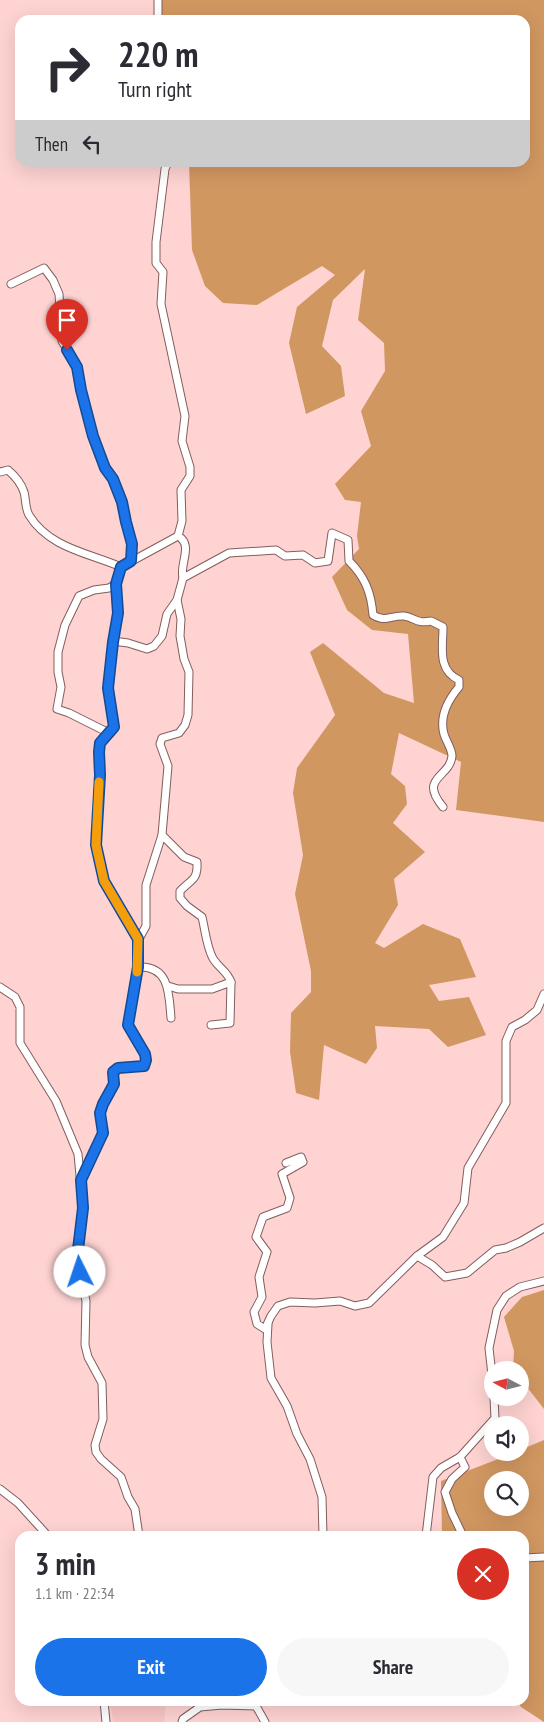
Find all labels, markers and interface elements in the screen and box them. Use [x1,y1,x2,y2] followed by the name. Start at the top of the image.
[118,31,199,77] text: 220 m
[35,35,100,100] icon: right
[118,75,192,103] text: Turn right
[78,130,106,158] icon: left
[35,132,68,156] text: Then
[46,299,88,350] pin
[53,306,81,334] icon: arrive
[53,1245,105,1297] position arrow
[484,1361,529,1406] north arrow
[484,1361,529,1516] map controls
[484,1416,529,1461] button: sound
[484,1471,529,1516] button: search
[35,1544,96,1583] text: 3 min
[457,1548,509,1600] button: close
[35,1583,115,1603] text: 1.1 km · 22:34
[35,1638,267,1696] button: Exit
[277,1638,509,1696] button: Share

